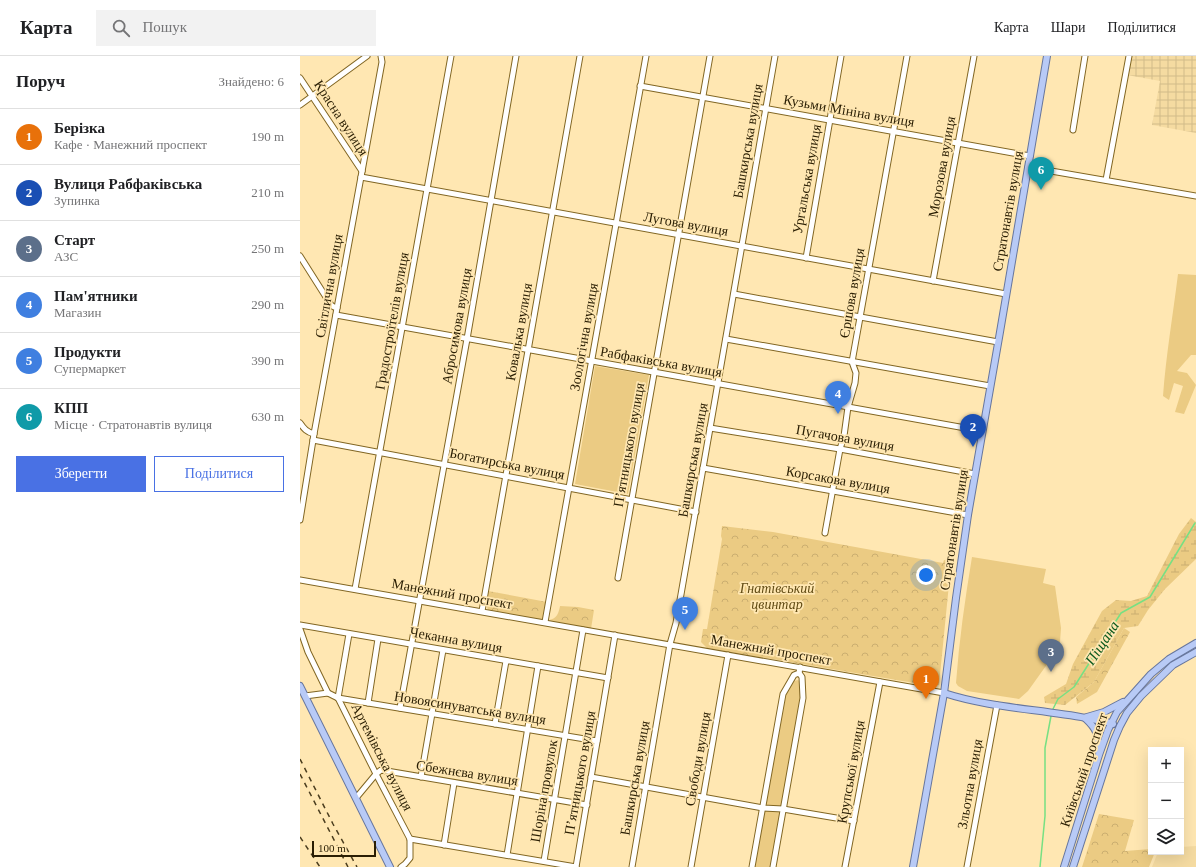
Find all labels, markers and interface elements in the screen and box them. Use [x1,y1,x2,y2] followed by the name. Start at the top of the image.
[96,10,376,46] search box
[20,17,72,38] text: Карта
[110,17,132,39] icon: search
[142,19,187,35] text: Пошук
[994,20,1029,35] text: Карта
[1051,20,1086,35] text: Шари
[1108,20,1176,35] text: Поділитися
[16,72,65,91] text: Поруч
[219,74,284,89] text: Знайдено: 6
[311,77,371,159] street label: Красна вулиця
[731,82,766,199] street label: Башкирська вулиця
[782,92,916,130] street label: Кузьми Мініна вулиця
[926,115,958,219] street label: Морозова вулиця
[54,120,105,136] text: Берізка
[790,123,824,235] street label: Ургальська вулиця
[26,129,32,144] text: 1
[251,129,284,144] text: 190 m
[54,137,207,152] text: Кафе · Манежний проспект
[990,149,1026,272] street label: Стратонавтів вулиця
[1028,157,1054,190] pin: 6
[54,176,202,192] text: Вулиця Рабфаківська
[26,185,32,200] text: 2
[251,185,284,200] text: 210 m
[54,193,100,208] text: Зупинка
[643,209,730,239] street label: Лугова вулиця
[54,232,95,248] text: Старт
[312,232,346,339] street label: Світлична вулиця
[26,241,32,256] text: 3
[251,241,284,256] text: 250 m
[837,246,867,339] street label: Єршова вулиця
[54,249,78,264] text: АЗС
[372,250,412,391] street label: Градостроїтелiв вулиця
[439,266,475,385] street label: Абросимова вулиця
[503,281,535,382] street label: Ковалька вулиця
[567,281,601,392] street label: Зоологічна вулиця
[54,288,138,304] text: Пам'ятники
[26,297,32,312] text: 4
[251,297,284,312] text: 290 m
[54,305,101,320] text: Магазин
[54,344,121,360] text: Продукти
[599,344,724,380] street label: Рабфаківська вулиця
[26,353,32,368] text: 5
[251,353,284,368] text: 390 m
[54,361,126,376] text: Супермаркет
[611,381,647,508] street label: П’ятницького вулиця
[825,381,851,414] pin: 4
[54,400,88,416] text: КПП
[676,401,711,518] street label: Башкирська вулиця
[26,409,32,424] text: 6
[251,409,284,424] text: 630 m
[960,414,986,447] pin: 2
[54,417,212,432] text: Місце · Стратонавтів вулиця
[795,422,896,454] street label: Пугачова вулиця
[448,445,566,483] street label: Богатирська вулиця
[16,456,146,492] button: Зберегти
[154,456,284,492] button: Поділитися
[785,463,892,497] street label: Корсакова вулиця
[937,468,971,592] street label: Стратонавтів вулиця
[916,565,936,585] your location
[390,576,514,612] street label: Манежний проспект
[739,581,814,612] park label: Гнатівський цвинтар
[672,597,698,630] pin: 5
[1081,618,1122,669] water label: Піщана
[409,624,504,656] street label: Чеканна вулиця
[709,632,833,668] street label: Манежний проспект
[1038,639,1064,672] pin: 3
[913,666,939,699] pin: 1
[393,689,547,727] street label: Новоясинуватська вулиця
[348,701,416,814] street label: Артемівська вулиця
[562,709,598,836] street label: П’ятницького вулиця
[682,710,714,807] street label: Свободи вулиця
[1057,711,1111,829] street label: Київський проспект
[618,719,653,836] street label: Башкирська вулиця
[835,719,868,825] street label: Крупської вулиця
[955,737,985,830] street label: Зльотна вулиця
[528,738,560,844] street label: Шоріна провулок
[1148,747,1184,855] map controls
[1148,747,1184,783] button: +
[415,758,520,789] street label: Сбежнєва вулиця
[1148,783,1184,819] button: −
[1148,819,1184,855] button: layers
[312,839,376,858] scale bar
[318,842,346,854] text: 100 m

